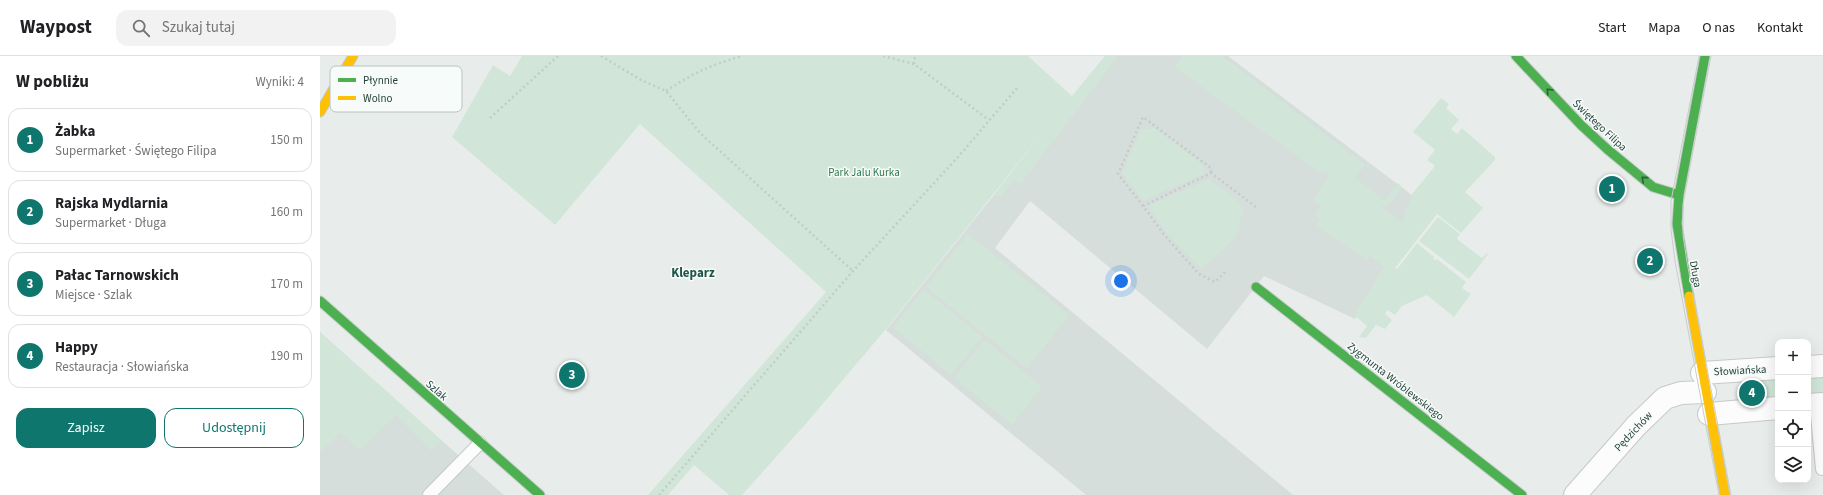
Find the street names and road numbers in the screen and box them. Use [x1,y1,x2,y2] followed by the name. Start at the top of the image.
[1569,96,1630,155] street label: Świętego Filipa
[1686,260,1705,289] street label: Długa
[1344,339,1447,424] street label: Zygmunta Wróblewskiego
[1713,362,1767,379] street label: Słowiańska
[423,377,451,404] street label: Szlak
[1611,408,1656,455] street label: Pędzichów

